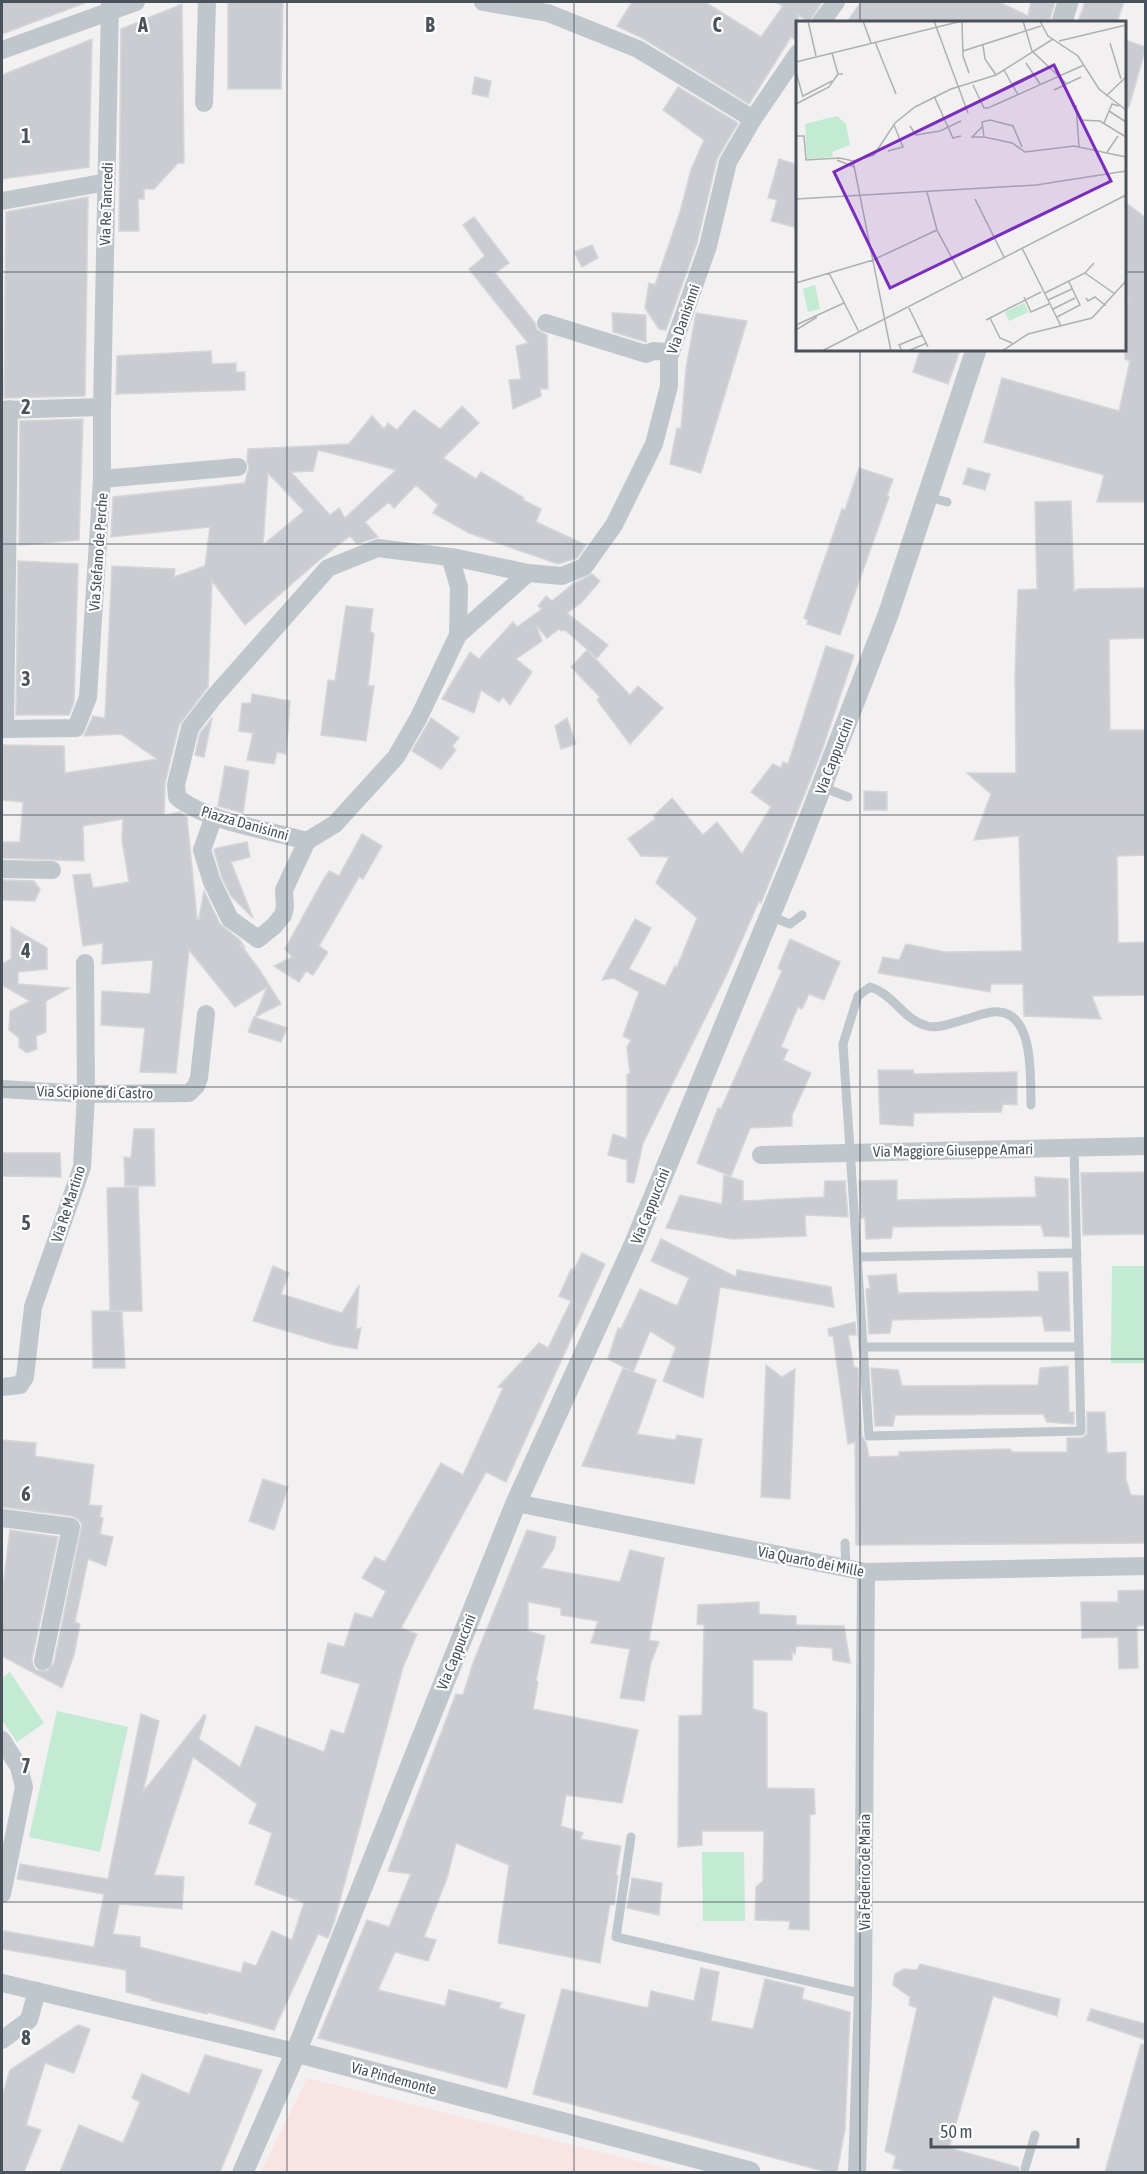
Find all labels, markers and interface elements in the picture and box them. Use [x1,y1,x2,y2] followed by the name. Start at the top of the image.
[137,13,148,36] text: A
[425,13,435,36] text: B
[713,13,722,36] text: C
[796,21,1126,351] inset map
[21,124,31,147] text: 1
[96,162,116,246] street label: Via Re Tancredi
[663,282,703,356] street label: Via Danisinni
[21,395,31,418] text: 2
[85,492,111,612] street label: Via Stefano de Perche
[21,667,31,690] text: 3
[812,715,856,797] street label: Via Cappuccini
[199,802,291,844] street label: Piazza Danisinni
[20,939,31,962] text: 4
[37,1082,153,1102] street label: Via Scipione di Castro
[873,1140,1033,1160] street label: Via Maggiore Giuseppe Amari
[48,1164,88,1244] street label: Via Re Martino
[627,1166,673,1246] street label: Via Cappuccini
[21,1211,31,1234] text: 5
[21,1482,31,1505] text: 6
[756,1542,866,1580] street label: Via Quarto dei Mille
[433,1612,479,1692] street label: Via Cappuccini
[21,1754,31,1777] text: 7
[856,1814,873,1930] street label: Via Federico de Maria
[21,2026,31,2049] text: 8
[349,2058,439,2098] street label: Via Pindemonte
[931,2111,1078,2149] scale bar
[940,2121,972,2142] text: 50 m

